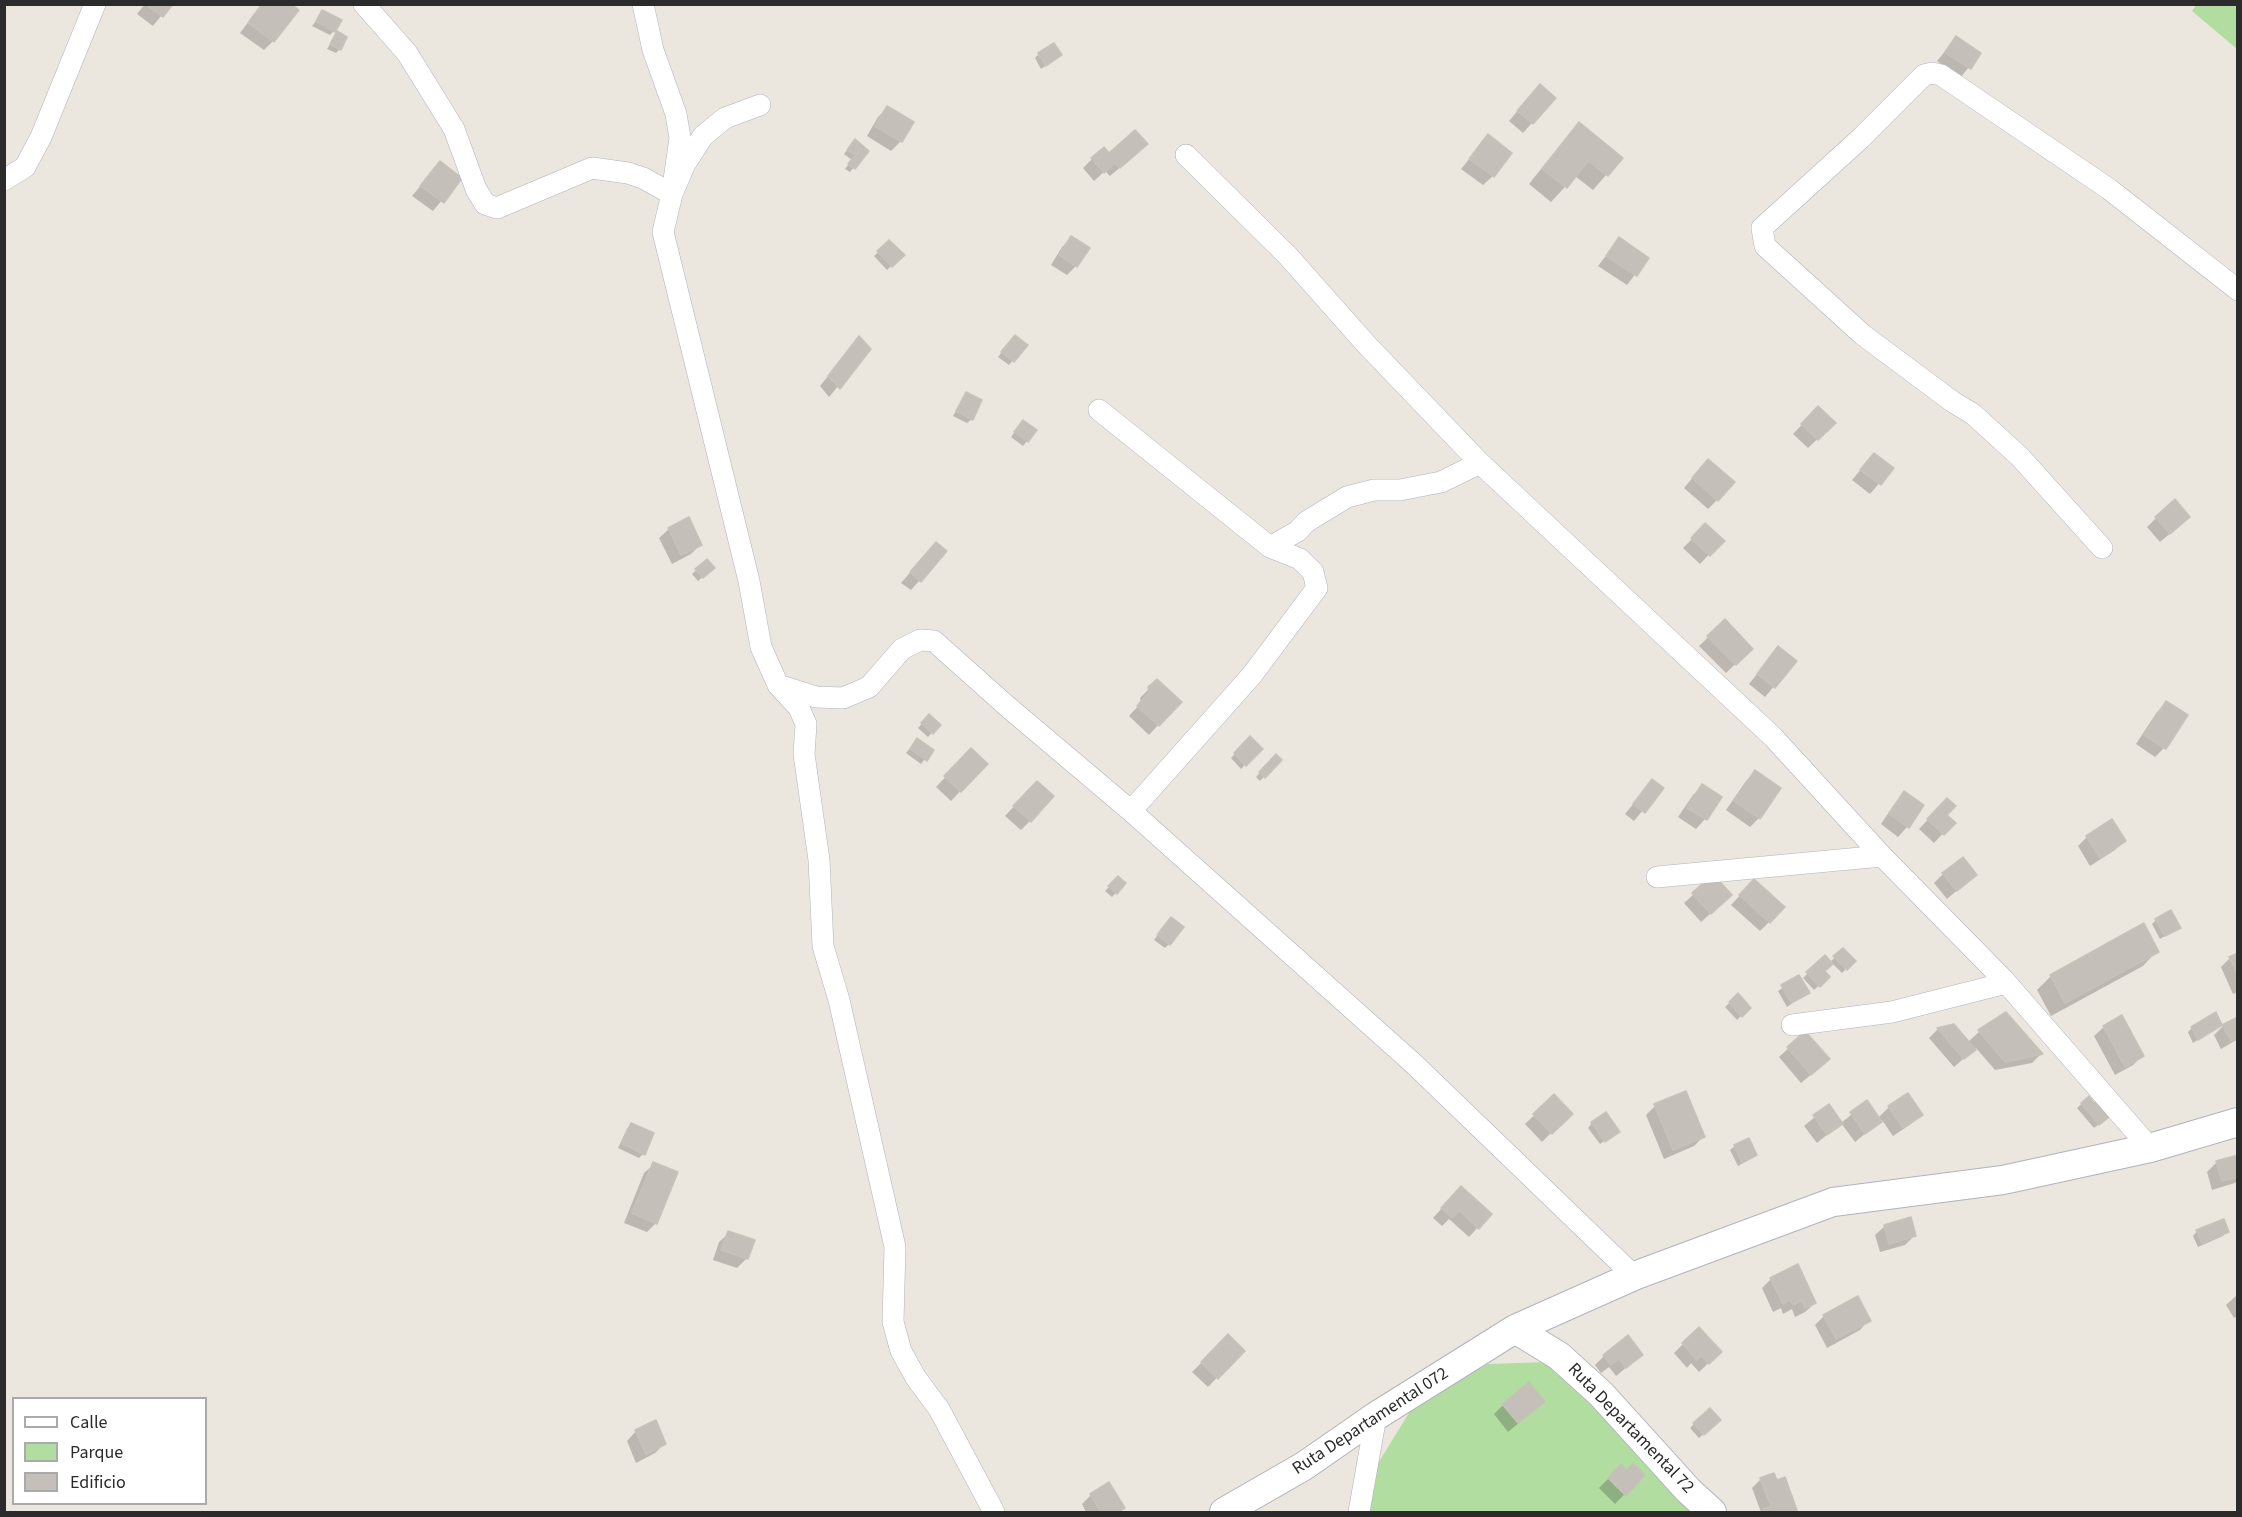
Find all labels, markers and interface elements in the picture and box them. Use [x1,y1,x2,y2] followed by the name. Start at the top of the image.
[1562,1359,1698,1499] street label: Ruta Departamental 72
[1289,1363,1453,1481] street label: Ruta Departamental 072
[12,1397,207,1505] legend
[70,1410,107,1435] text: Calle
[70,1440,123,1465] text: Parque
[70,1470,126,1495] text: Edificio

